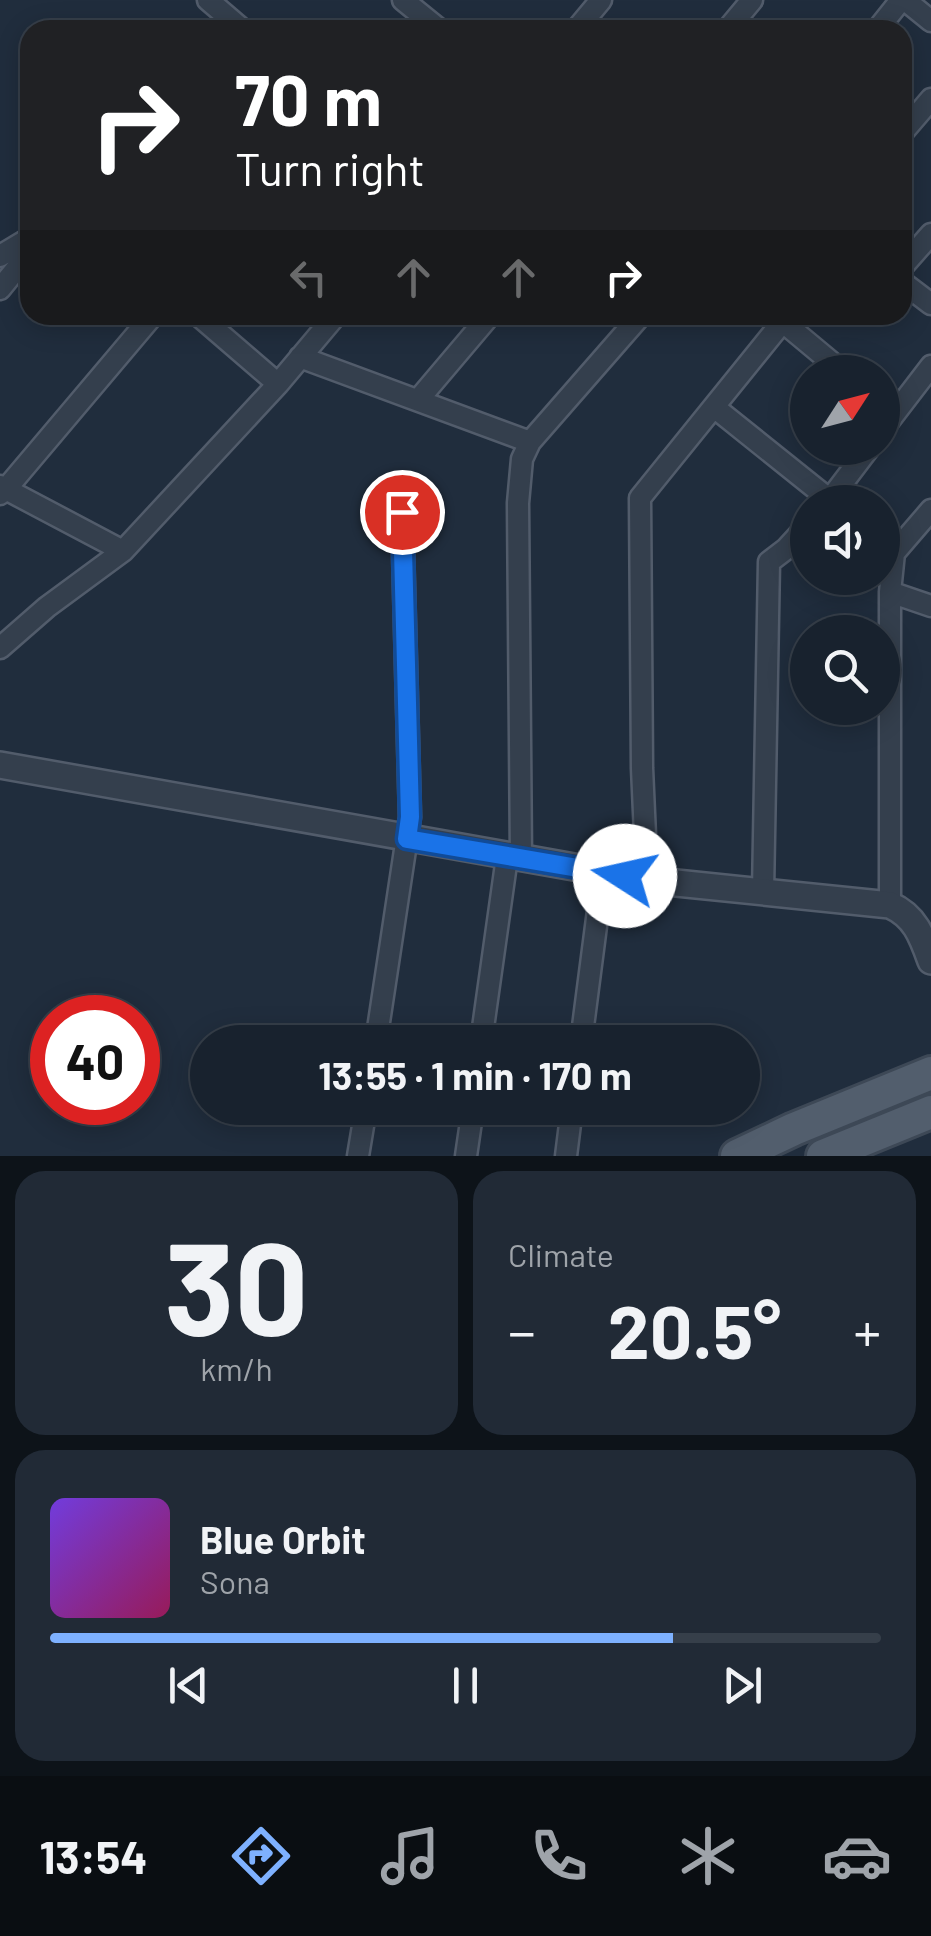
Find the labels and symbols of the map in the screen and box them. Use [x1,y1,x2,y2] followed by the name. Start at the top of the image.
[790,355,900,465] north arrow
[360,470,445,555] pin
[573,824,677,928] position arrow
[30,995,160,1125] speed limit sign: 40

